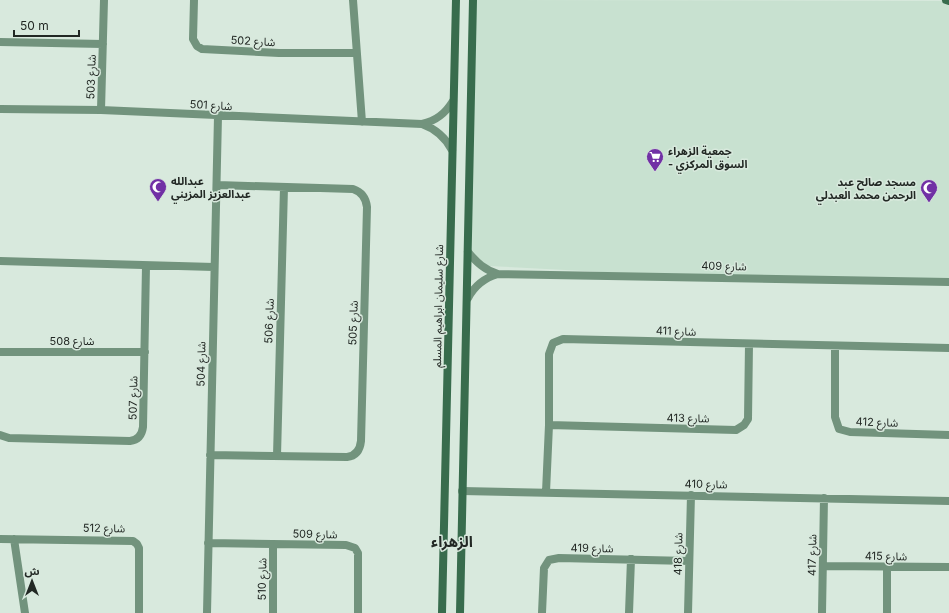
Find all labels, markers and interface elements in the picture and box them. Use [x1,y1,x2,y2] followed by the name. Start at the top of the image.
[14,12,79,38] scale bar
[20,18,49,33] text: 50 m
[230,33,276,50] street label: شارع 502
[83,54,100,100] street label: شارع 503
[189,97,233,114] street label: شارع 501
[668,144,747,174] place label: جمعية الزهراء - السوق المركزي
[645,147,665,172] supermarket icon: جمعية الزهراء - السوق المركزي
[171,174,251,204] place label: عبدالله عبدالعزيز المزيني
[816,175,916,205] place label: مسجد صالح عبد الرحمن محمد العبدلي
[148,177,168,202] mosque icon: عبدالله عبدالعزيز المزيني
[919,178,939,203] mosque icon: مسجد صالح عبد الرحمن محمد العبدلي
[430,244,448,368] street label: شارع سليمان ابراهيم المسلم
[701,259,747,274] street label: شارع 409
[261,298,278,344] street label: شارع 506
[345,300,362,346] street label: شارع 505
[656,323,697,340] street label: شارع 411
[50,334,95,349] street label: شارع 508
[194,341,209,387] street label: شارع 504
[126,375,141,420] street label: شارع 507
[667,411,710,426] street label: شارع 413
[855,414,899,431] street label: شارع 412
[684,477,728,492] street label: شارع 410
[83,521,126,536] street label: شارع 512
[292,527,338,542] street label: شارع 509
[431,532,473,551] district label: الزهراء
[671,532,686,575] street label: شارع 418
[805,533,820,576] street label: شارع 417
[570,541,614,556] street label: شارع 419
[865,549,908,564] street label: شارع 415
[255,557,270,600] street label: شارع 510
[12,561,52,601] north arrow
[24,564,40,578] text: ش

